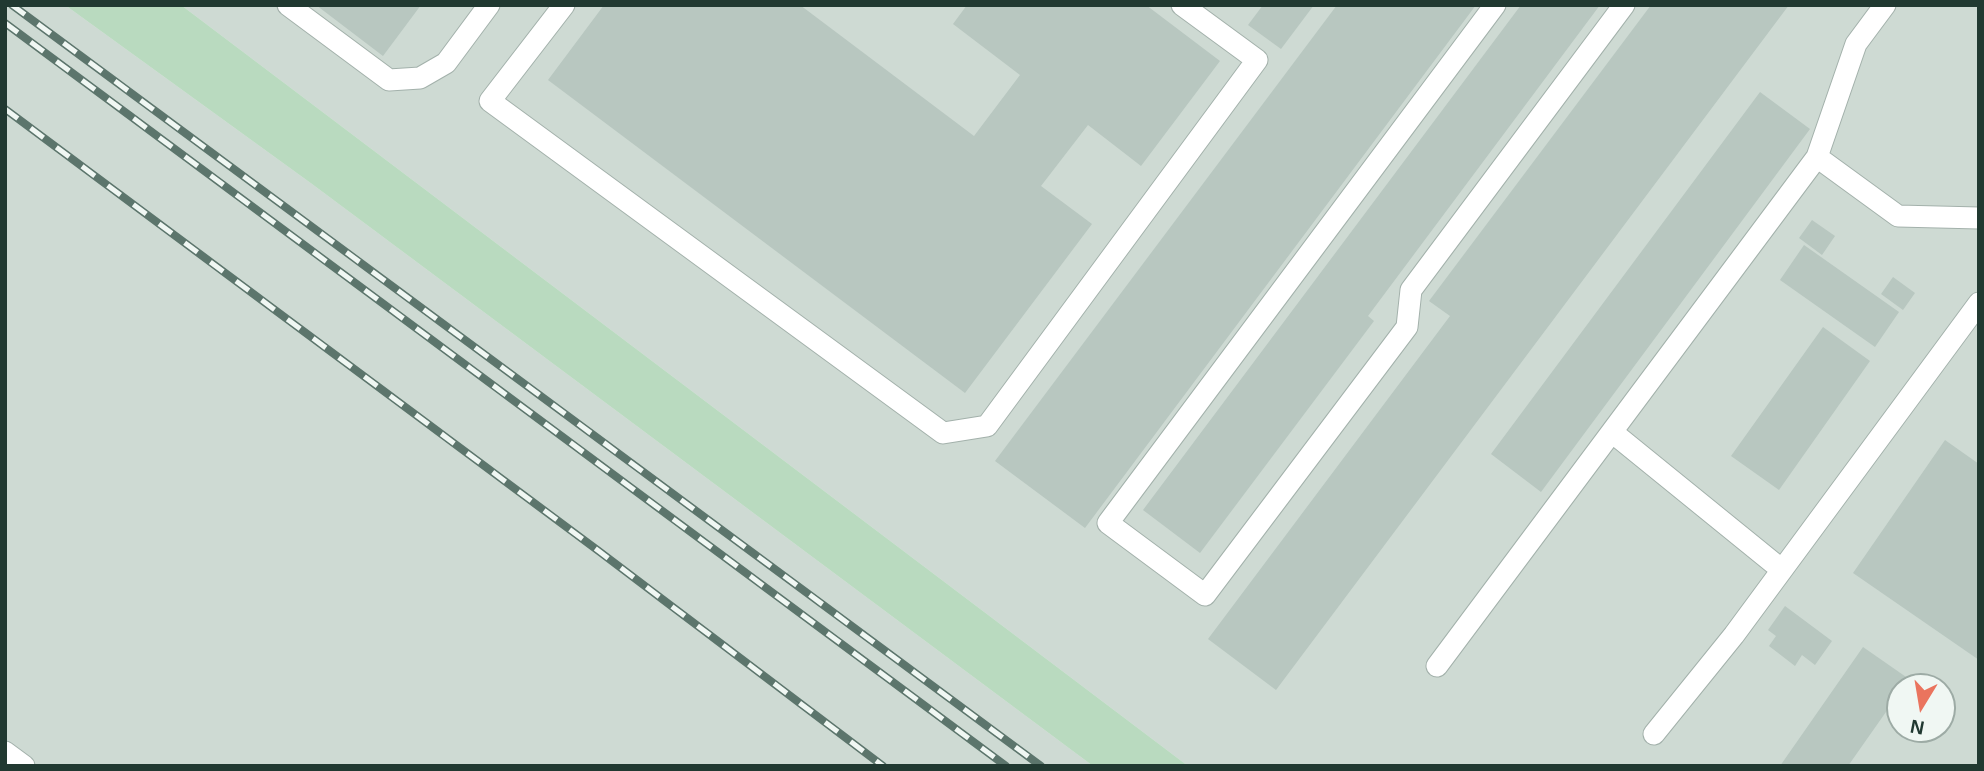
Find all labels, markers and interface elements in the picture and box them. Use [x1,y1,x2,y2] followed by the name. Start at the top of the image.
[1886,673,1956,743] north arrow
[1909,716,1926,739] text: N

